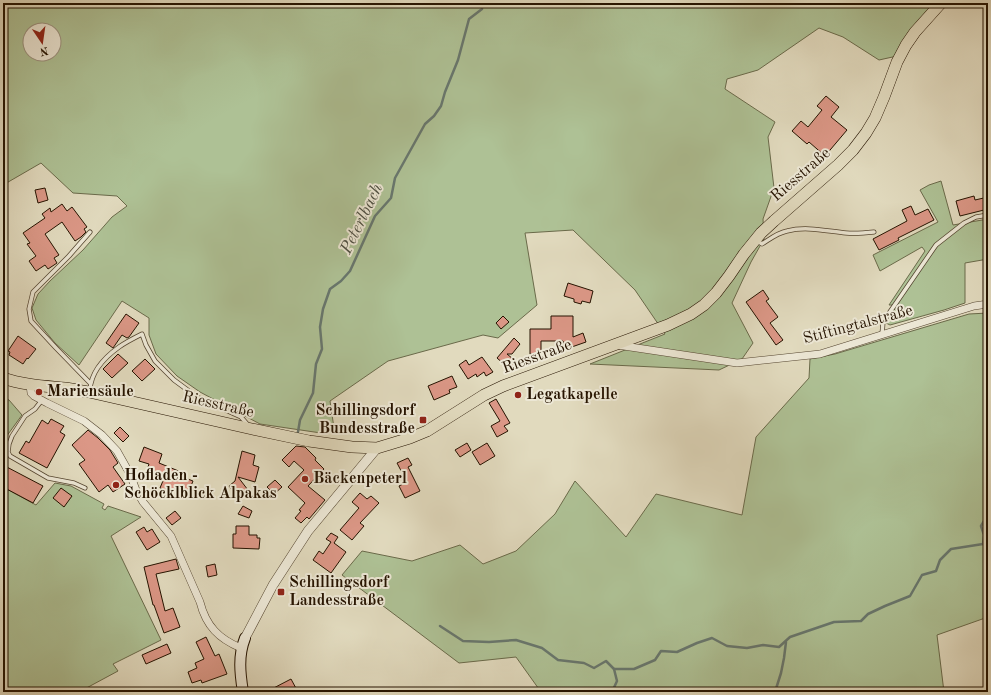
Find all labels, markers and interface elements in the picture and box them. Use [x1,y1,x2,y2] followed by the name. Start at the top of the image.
[22,22,62,62] north arrow
[38,44,49,57] text: N
[768,145,834,205] street label: Riesstraße
[337,181,386,258] water label: Peterlbach
[801,303,915,347] street label: Stiftingtalstraße
[500,337,574,377] street label: Riesstraße
[47,384,134,400] place label: Mariensäule
[34,387,44,397] marker: Mariensäule
[526,387,618,403] place label: Legatkapelle
[181,389,255,421] street label: Riesstraße
[513,390,523,400] marker: Legatkapelle
[315,403,416,437] place label: Schillingsdorf Bundesstraße
[418,415,428,425] marker: Schillingsdorf Bundesstraße
[124,468,277,502] place label: Hofladen - Schöcklblick Alpakas
[313,471,407,487] place label: Bäckenpeterl
[300,474,310,484] marker: Bäckenpeterl
[111,480,121,490] marker: Hofladen - Schöcklblick Alpakas
[289,575,390,609] place label: Schillingsdorf Landesstraße
[276,587,286,597] marker: Schillingsdorf Landesstraße

